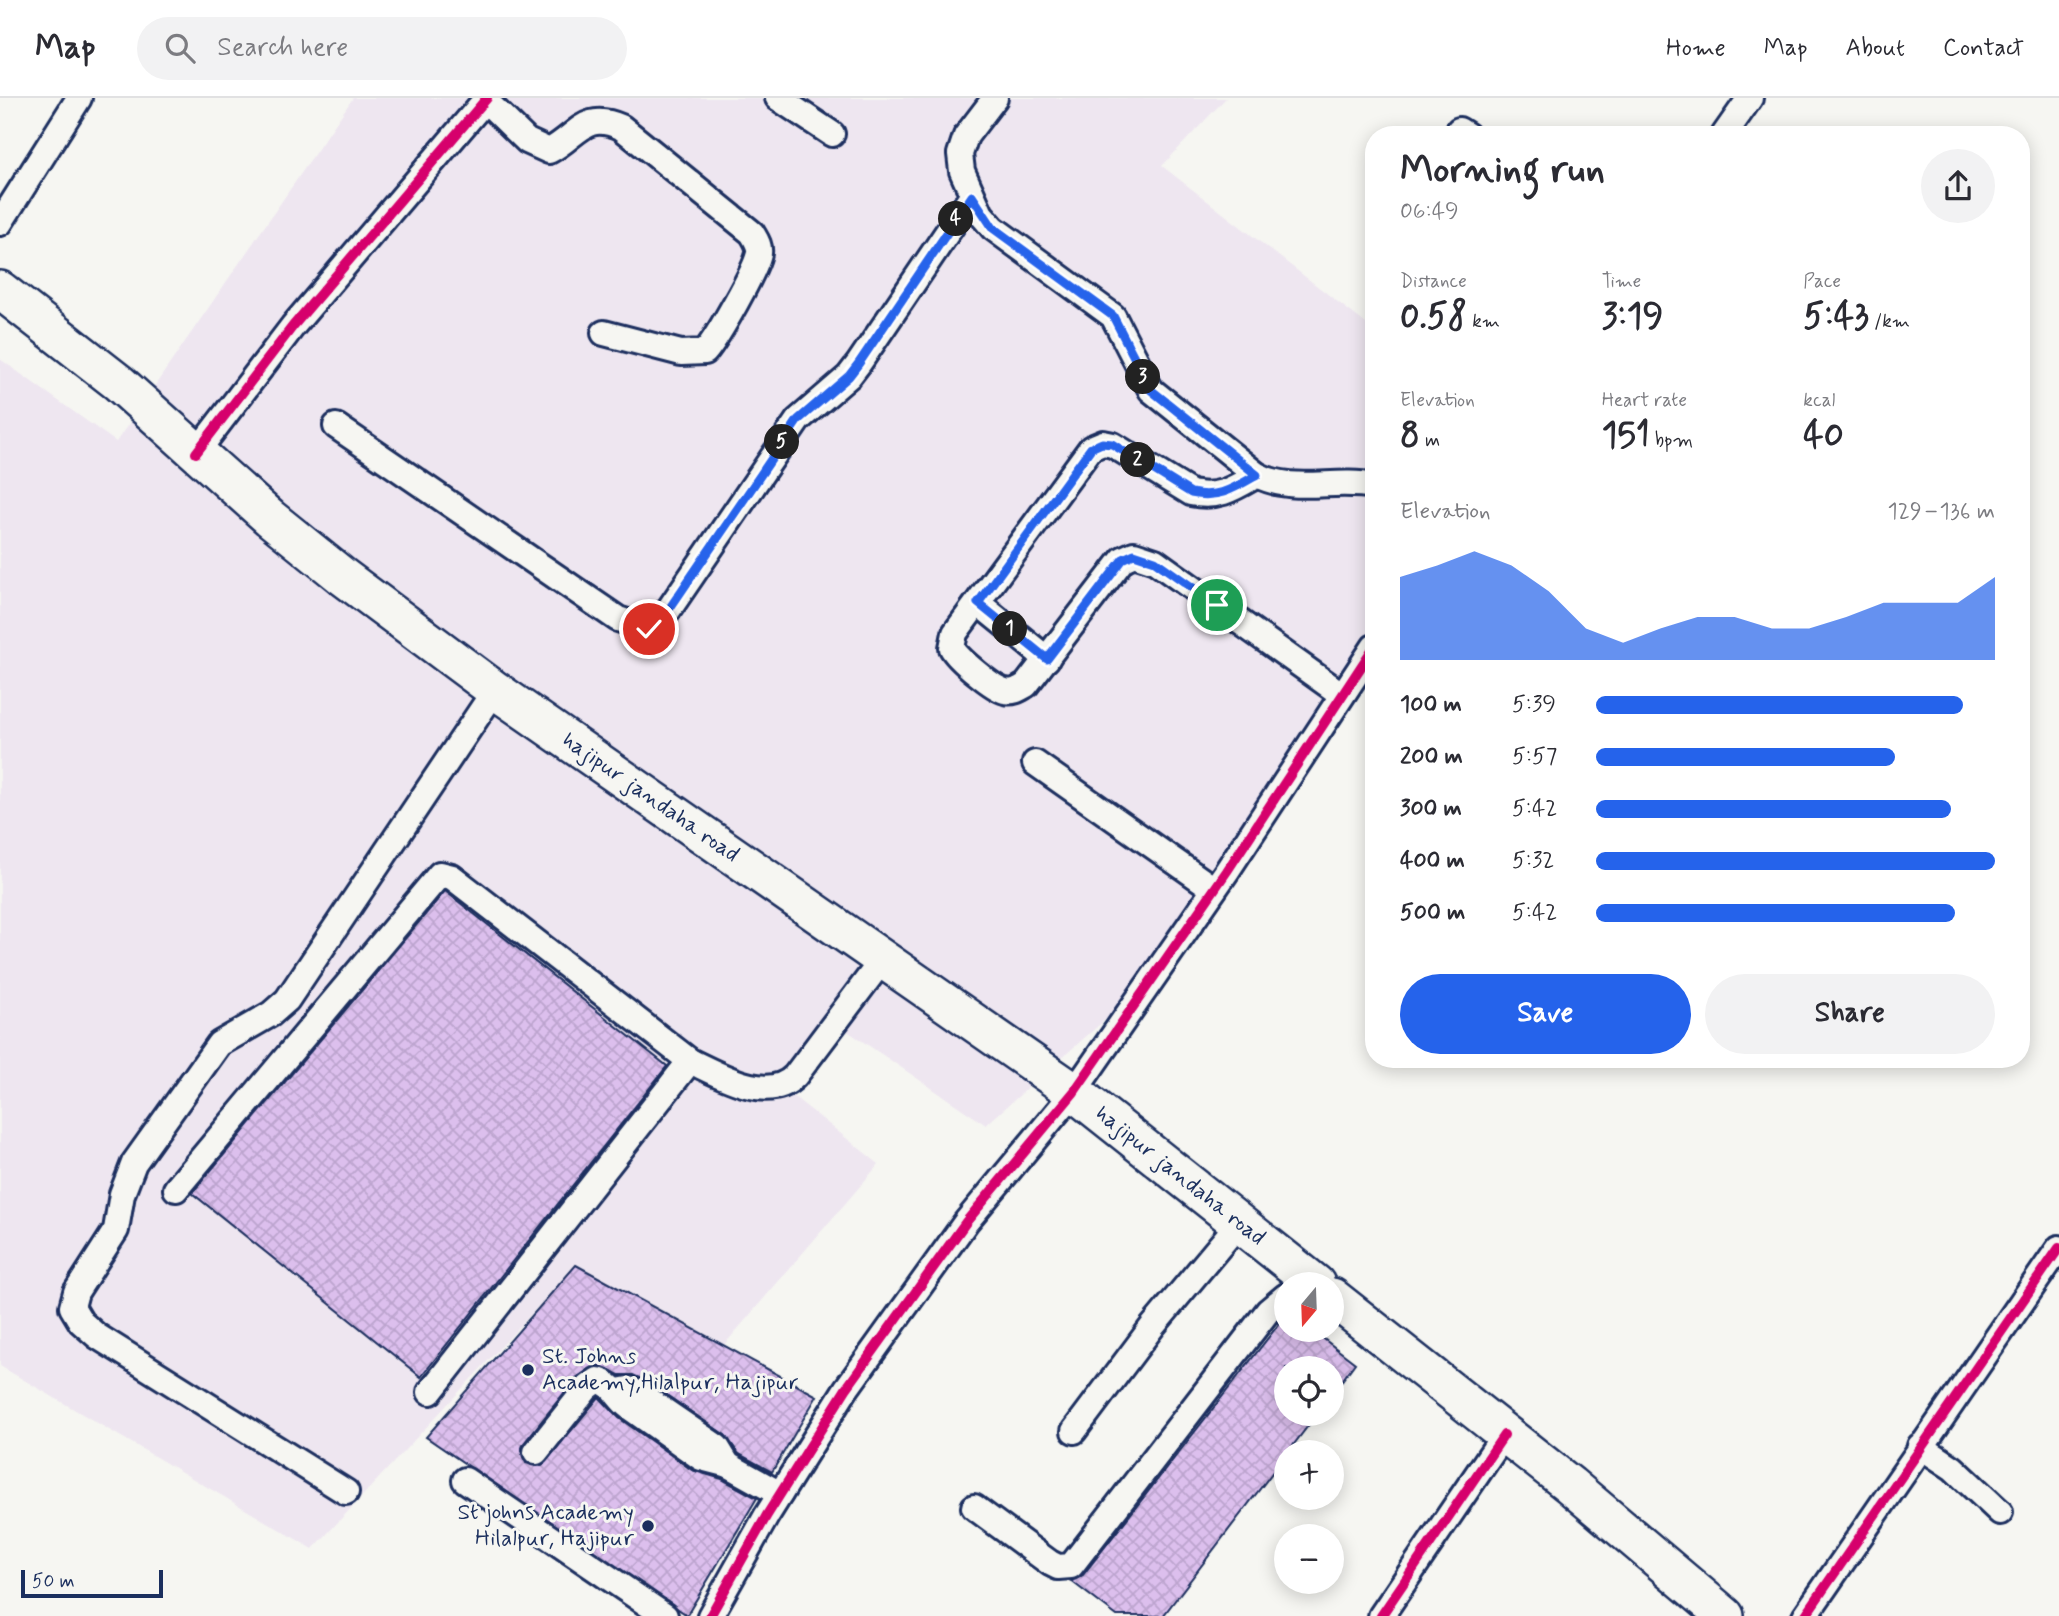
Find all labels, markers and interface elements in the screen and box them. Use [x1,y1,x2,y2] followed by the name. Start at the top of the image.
[137,17,627,80] search box
[35,26,95,70] text: Map
[161,29,199,67] icon: search
[217,31,348,65] text: Search here
[1666,33,1726,64] text: Home
[1764,33,1808,64] text: Map
[1846,33,1905,64] text: About
[1943,33,2024,64] text: Contact
[1400,146,1605,195] text: Morning run
[1921,149,1995,223] button: share
[1400,197,1459,227] text: 06:49
[939,202,974,236] pin: 4
[950,206,961,231] text: 4
[1400,269,1467,294] text: Distance
[1602,269,1641,294] text: Time
[1803,269,1841,294] text: Pace
[1400,294,1467,340] text: 0.58
[1602,294,1663,340] text: 3:19
[1803,294,1869,340] text: 5:43
[1467,309,1500,334] text: km
[1869,309,1910,334] text: /km
[1126,360,1160,394] pin: 3
[1138,364,1147,389] text: 3
[1400,388,1475,413] text: Elevation
[1602,388,1687,413] text: Heart rate
[1803,388,1835,413] text: kcal
[1400,413,1420,459] text: 8
[1602,413,1650,459] text: 151
[1803,413,1844,459] text: 40
[764,424,800,460] pin: 5
[1420,428,1440,453] text: m
[1650,428,1693,453] text: bpm
[776,429,787,454] text: 5
[1120,442,1156,478] pin: 2
[1133,447,1142,472] text: 2
[1400,497,1491,527] text: Elevation
[1887,497,1995,527] text: 129–136 m
[1187,575,1247,635] pin
[1198,586,1236,624] icon: arrive
[619,599,679,659] pin
[630,610,668,648] icon: check
[992,612,1028,646] pin: 1
[1005,616,1014,641] text: 1
[1400,690,1462,720] text: 100 m
[1512,690,1556,720] text: 5:39
[556,726,745,870] street label: hajipur jandaha road
[1400,742,1463,772] text: 200 m
[1512,742,1557,772] text: 5:57
[1400,794,1462,824] text: 300 m
[1512,794,1557,824] text: 5:42
[1400,846,1465,876] text: 400 m
[1512,846,1554,876] text: 5:32
[1400,898,1465,928] text: 500 m
[1512,898,1557,928] text: 5:42
[1400,974,1691,1054] button: Save
[1705,974,1995,1054] button: Share
[1089,1099,1271,1253] street label: hajipur jandaha road
[1274,1272,1344,1342] north arrow
[1274,1272,1344,1594] map controls
[542,1342,799,1398] place label: St. Johns Academy,Hilalpur, Hajipur
[1274,1356,1344,1426] button: locate
[520,1362,536,1378] marker: St. Johns Academy,Hilalpur, Hajipur
[1274,1440,1344,1510] button: +
[457,1498,634,1554] place label: St johns Academy Hilalpur, Hajipur
[640,1518,656,1534] marker: St johns Academy Hilalpur, Hajipur
[1274,1524,1344,1594] button: −
[21,1567,163,1599] scale bar
[32,1569,75,1594] text: 50 m

